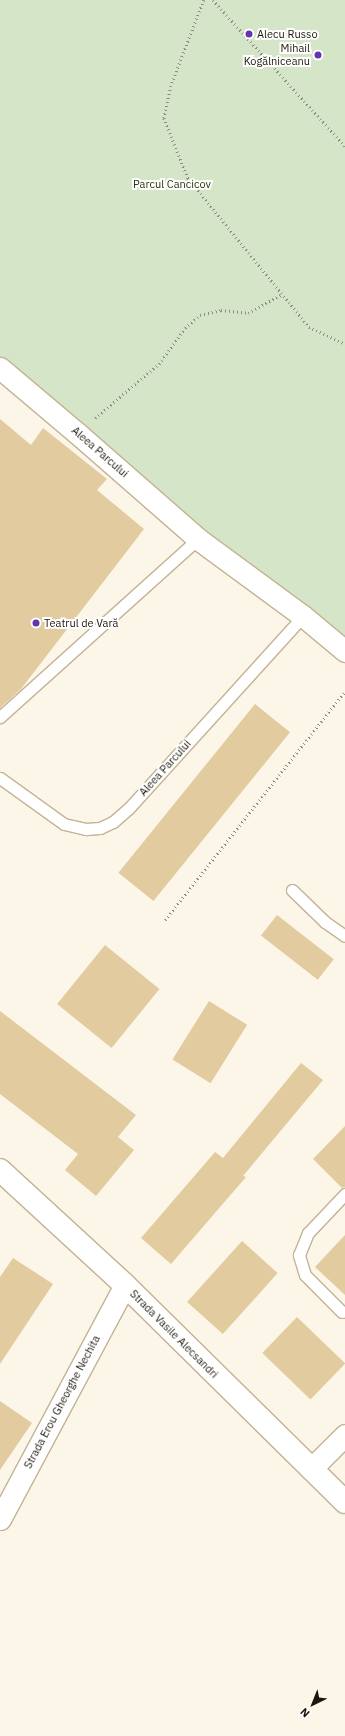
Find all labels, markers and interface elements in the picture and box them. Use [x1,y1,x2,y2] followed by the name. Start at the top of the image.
[257,27,318,41] place label: Alecu Russo
[244,29,254,39] marker: Alecu Russo
[244,42,310,68] place label: Mihail Kogălniceanu
[313,50,323,60] marker: Mihail Kogălniceanu
[133,177,211,191] park label: Parcul Cancicov
[69,424,131,480] street label: Aleea Parcului
[44,616,118,630] place label: Teatrul de Vară
[31,618,41,628] marker: Teatrul de Vară
[136,737,194,799] street label: Aleea Parcului
[127,1287,221,1381] street label: Strada Vasile Alecsandri
[21,1333,103,1471] street label: Strada Erou Gheorghe Nechita
[293,1684,333,1724] north arrow
[297,1705,313,1721] text: N

